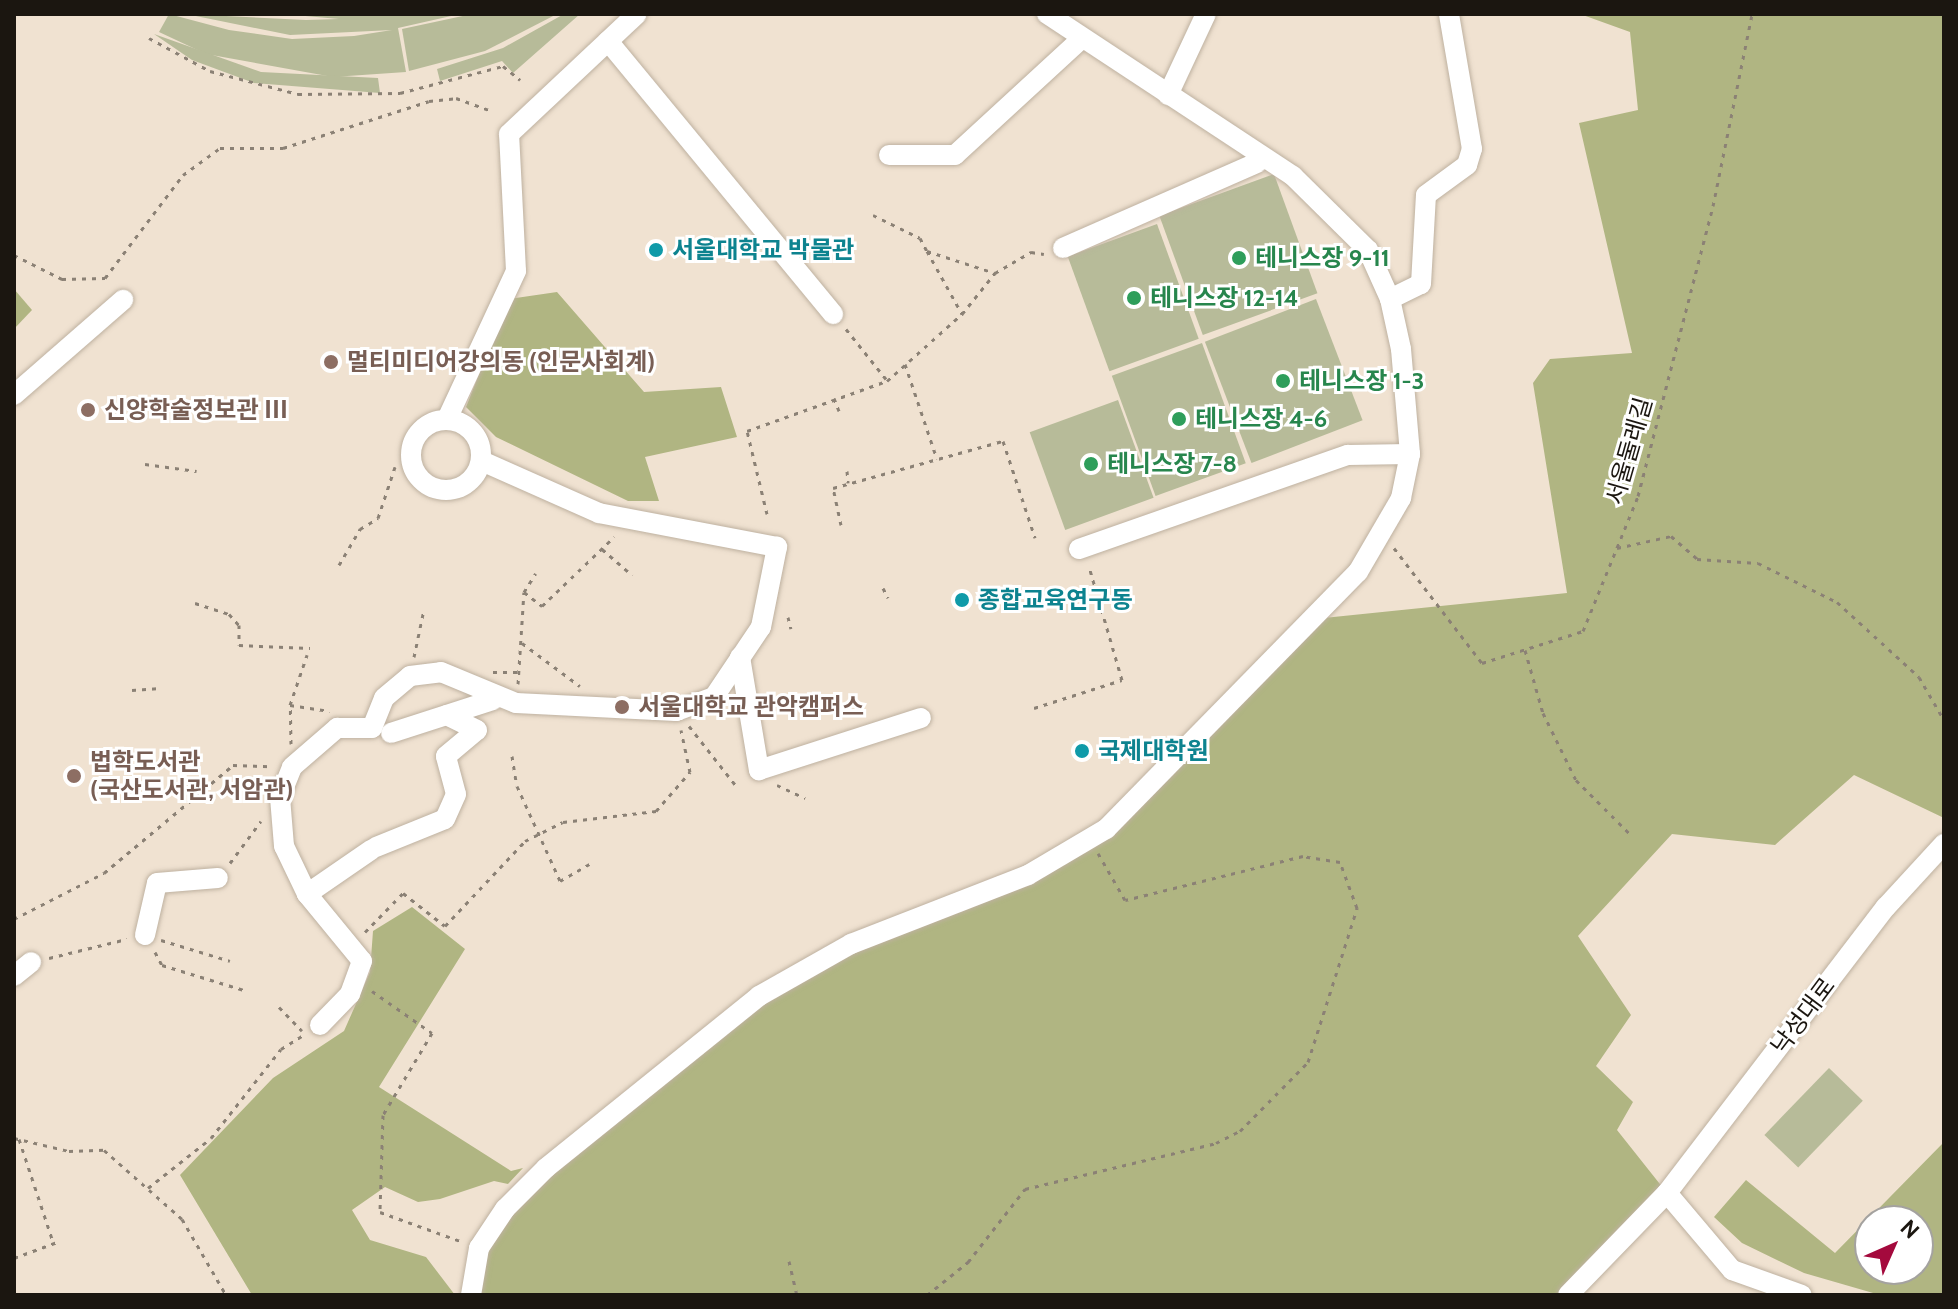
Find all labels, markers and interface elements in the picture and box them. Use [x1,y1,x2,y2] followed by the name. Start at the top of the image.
[672,236,854,264] place label: 서울대학교 박물관
[647,241,665,259] marker: 서울대학교 박물관
[1255,244,1390,272] place label: 테니스장 9-11
[1230,249,1248,267] marker: 테니스장 9-11
[1150,284,1298,312] place label: 테니스장 12-14
[1125,289,1143,307] marker: 테니스장 12-14
[347,348,655,376] place label: 멀티미디어강의동 (인문사회계)
[322,353,340,371] marker: 멀티미디어강의동 (인문사회계)
[1299,367,1425,395] place label: 테니스장 1-3
[1274,372,1292,390] marker: 테니스장 1-3
[1600,394,1658,508] street label: 서울둘레길
[104,396,288,424] place label: 신양학술정보관 Ⅲ
[79,401,97,419] marker: 신양학술정보관 Ⅲ
[1195,405,1327,433] place label: 테니스장 4-6
[1170,410,1188,428] marker: 테니스장 4-6
[1107,450,1237,478] place label: 테니스장 7-8
[1082,455,1100,473] marker: 테니스장 7-8
[978,586,1133,614] place label: 종합교육연구동
[953,591,971,609] marker: 종합교육연구동
[638,693,864,721] place label: 서울대학교 관악캠퍼스
[613,698,631,716] marker: 서울대학교 관악캠퍼스
[1098,737,1208,765] place label: 국제대학원
[1073,742,1091,760] marker: 국제대학원
[90,748,293,804] place label: 법학도서관 (국산도서관, 서암관)
[65,767,83,785] marker: 법학도서관 (국산도서관, 서암관)
[1765,972,1841,1060] street label: 낙성대로
[1854,1205,1934,1285] north arrow
[1895,1214,1925,1244] text: N

